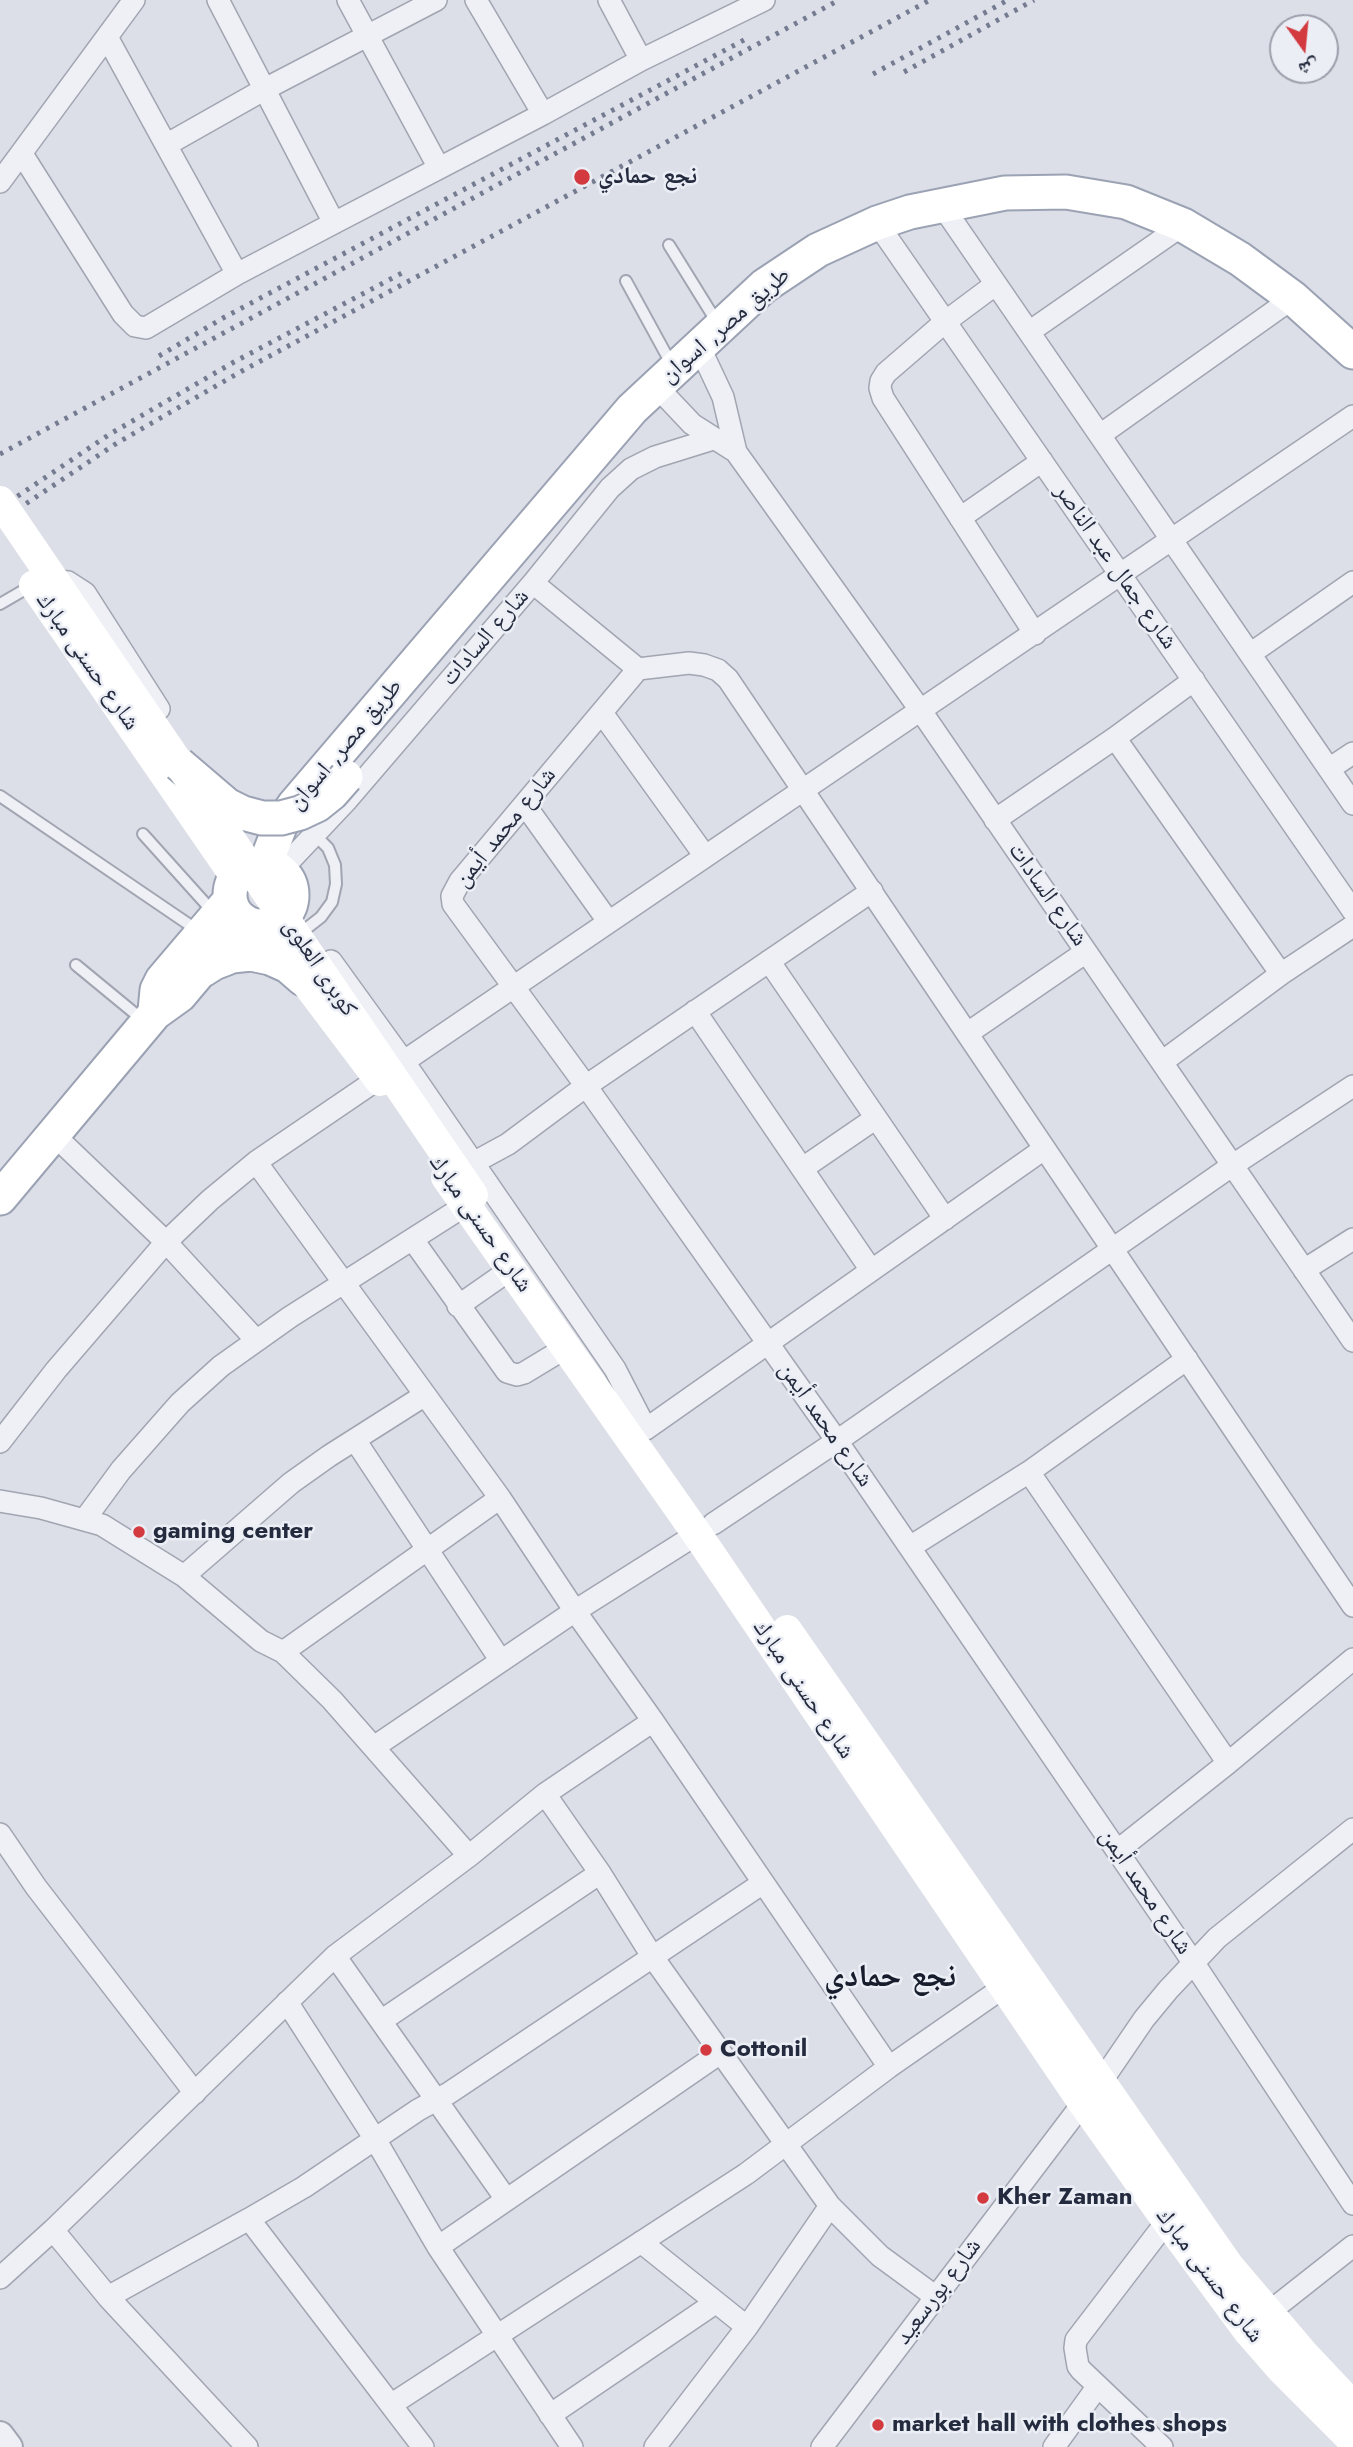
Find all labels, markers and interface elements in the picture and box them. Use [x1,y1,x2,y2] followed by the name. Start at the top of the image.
[1269,14,1339,84] north arrow
[1296,52,1322,83] text: ش
[598,163,697,191] place label: نجع حمادي
[572,167,592,187] marker: نجع حمادي
[655,262,797,390] street label: طريق مصر, اسوان
[1047,479,1183,655] street label: شارع جمال عبد الناصر
[436,583,536,693] street label: شارع السادات
[29,588,145,736] street label: شارع حسنى مبارك
[283,673,409,817] street label: طريق مصر, اسوان
[449,762,563,894] street label: شارع محمد أيمن
[1001,838,1093,952] street label: شارع السادات
[276,913,362,1023] street label: كوبرى العلوى
[422,1150,538,1298] street label: شارع حسنى مبارك
[771,1357,879,1493] street label: شارع محمد أيمن
[153,1518,313,1546] place label: gaming center
[131,1524,147,1540] marker: gaming center
[746,1615,860,1765] street label: شارع حسنى مبارك
[1092,1823,1198,1961] street label: شارع محمد أيمن
[824,1959,956,1997] district label: نجع حمادي
[720,2036,807,2064] place label: Cottonil
[698,2042,714,2058] marker: Cottonil
[997,2184,1132,2212] place label: Kher Zaman
[975,2190,991,2206] marker: Kher Zaman
[1149,2203,1269,2349] street label: شارع حسنى مبارك
[890,2233,988,2351] street label: شارع بورسعيد
[892,2411,1227,2439] place label: market hall with clothes shops
[870,2417,886,2433] marker: market hall with clothes shops

